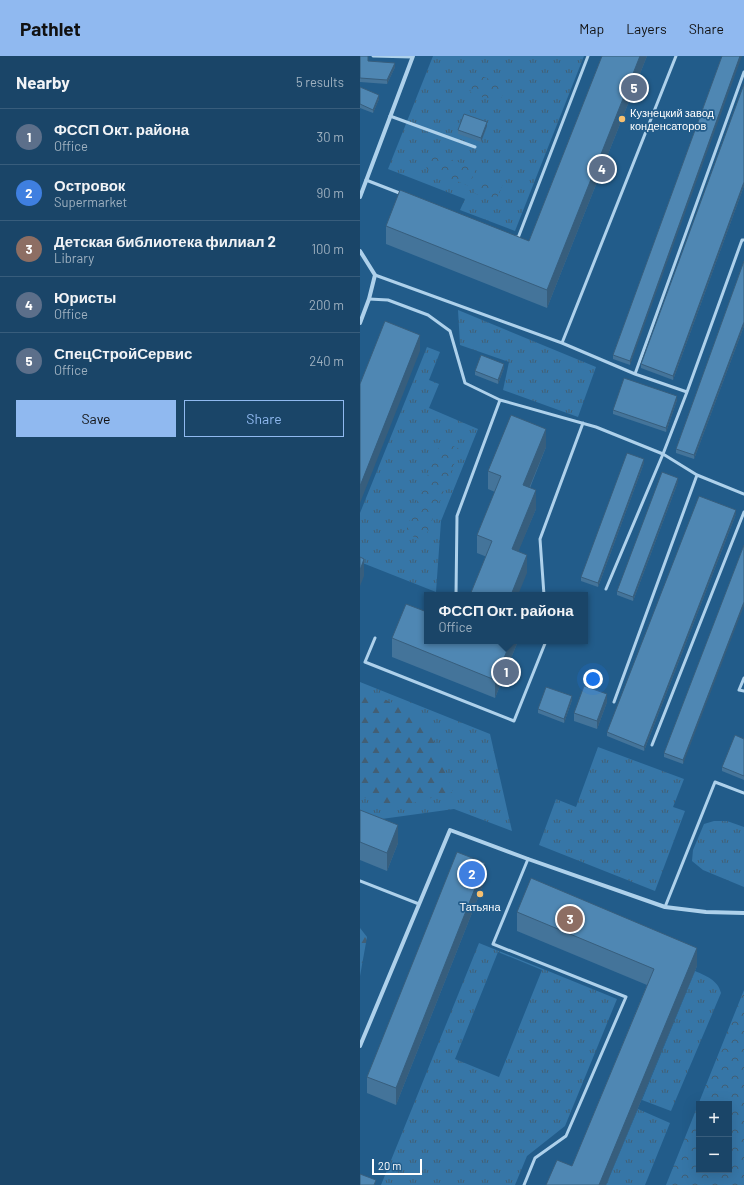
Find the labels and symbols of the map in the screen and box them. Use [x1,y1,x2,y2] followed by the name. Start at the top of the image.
[621,73,647,103] pin: 5
[630,106,715,132] place label: Кузнецкий завод конденсаторов
[617,114,627,124] marker: Кузнецкий завод конденсаторов
[589,154,615,184] pin: 4
[493,657,519,687] pin: 1
[583,669,603,689] your location
[459,859,485,889] pin: 2
[475,889,485,899] marker: Татьяна
[459,900,501,913] place label: Татьяна
[557,904,583,934] pin: 3
[372,1157,422,1176] scale bar

